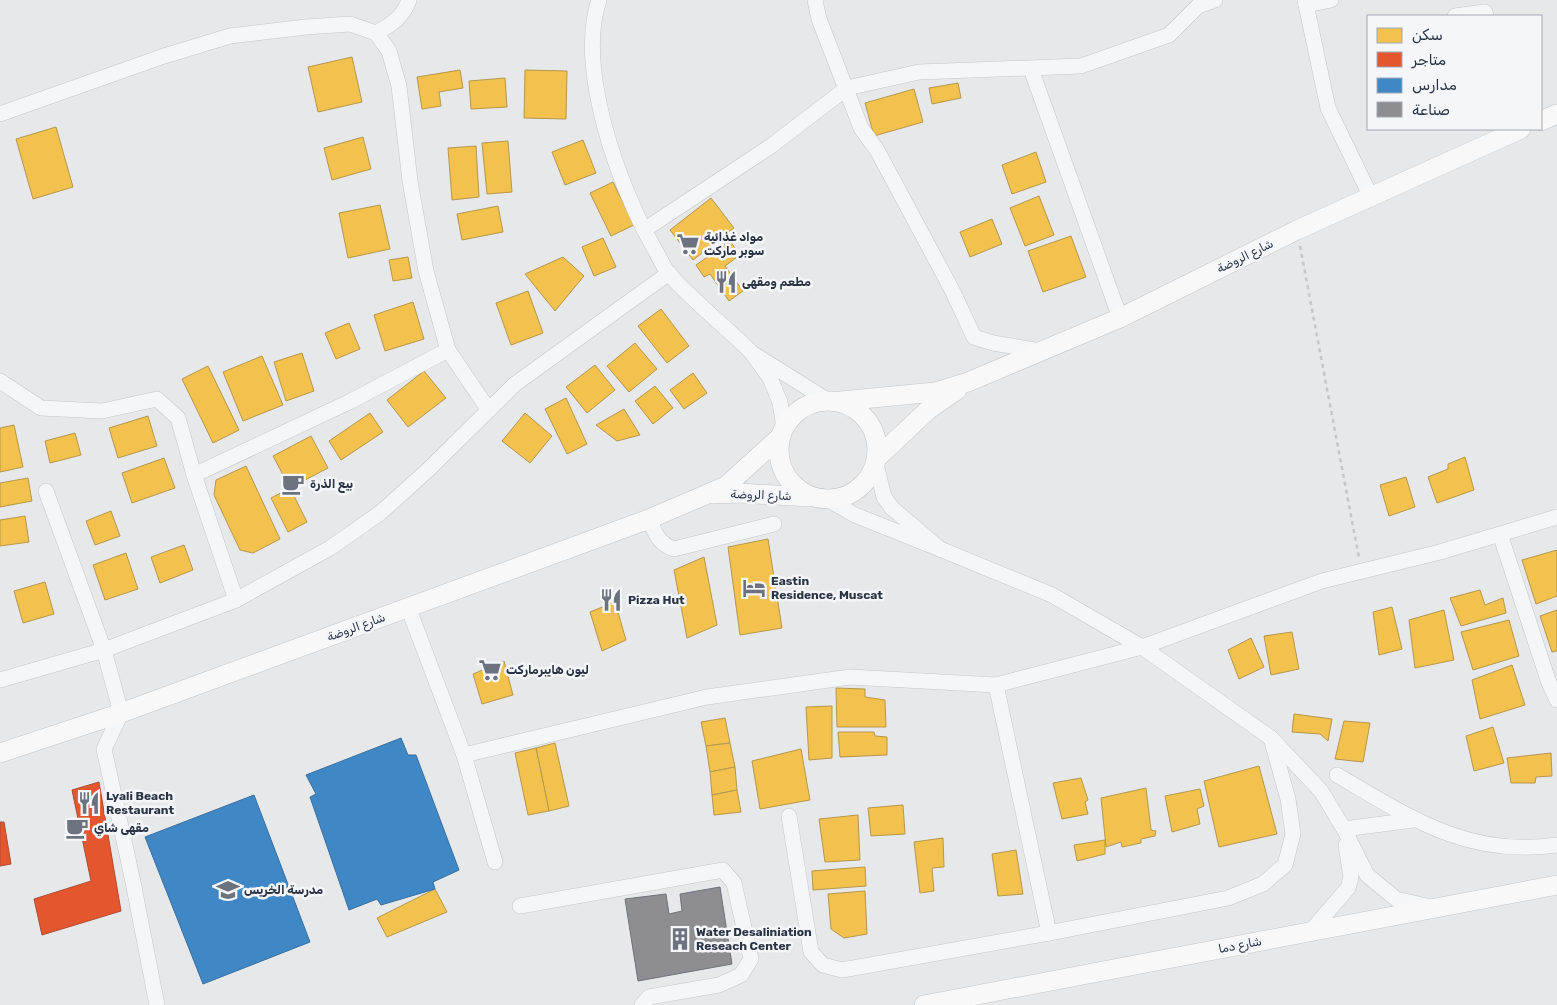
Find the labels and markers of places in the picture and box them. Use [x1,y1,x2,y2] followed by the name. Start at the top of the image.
[704,230,764,258] place label: مواد غذائية سوبر ماركت
[675,231,701,257] supermarket icon: مواد غذائية سوبر ماركت
[713,269,739,295] restaurant icon: مطعم ومقهى
[742,275,811,290] place label: مطعم ومقهى
[280,471,306,497] cafe icon: بيع الذرة
[310,477,353,493] place label: بيع الذرة
[771,574,883,602] place label: Eastin Residence, Muscat
[741,575,767,601] hotel icon: Eastin Residence, Muscat
[598,587,624,613] restaurant icon: Pizza Hut
[628,593,685,607] place label: Pizza Hut
[477,657,503,683] supermarket icon: ليون هايبرماركت
[506,663,589,677] place label: ليون هايبرماركت
[106,789,174,817] place label: Lyali Beach Restaurant
[76,790,102,816] restaurant icon: Lyali Beach Restaurant
[64,815,90,841] cafe icon: مقهى شاي
[94,821,149,836] place label: مقهى شاي
[215,877,241,903] school or university icon: مدرسة الخريس
[244,883,323,897] place label: مدرسة الخريس
[696,925,812,953] place label: Water Desaliniation Reseach Center
[667,926,693,952] building icon: Water Desaliniation Reseach Center

